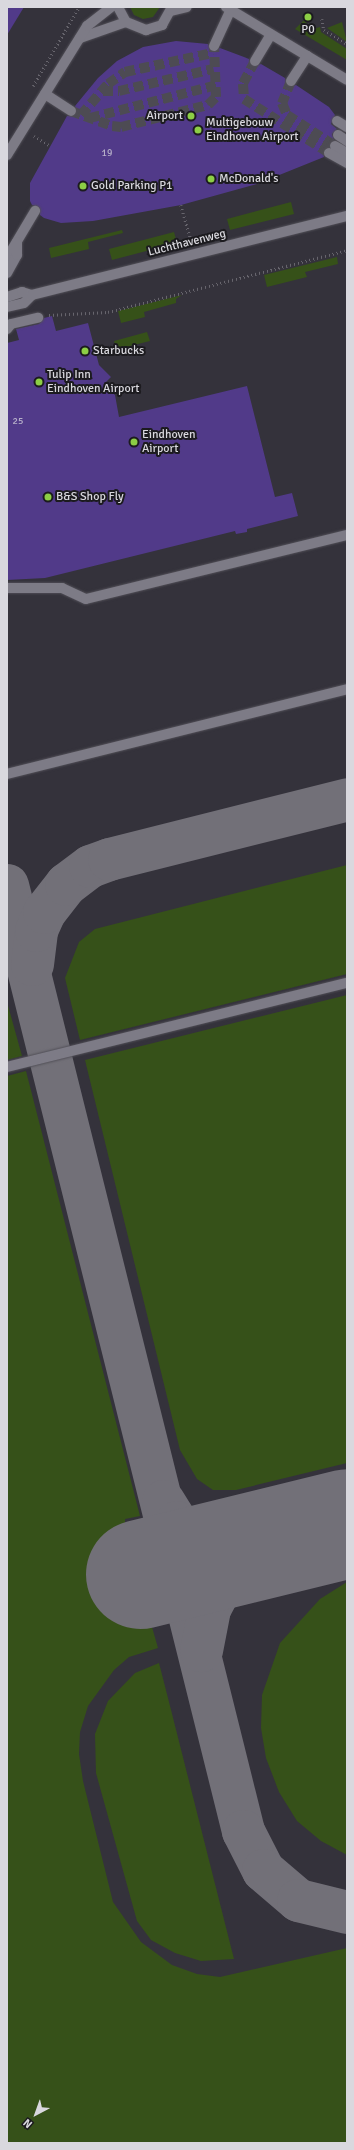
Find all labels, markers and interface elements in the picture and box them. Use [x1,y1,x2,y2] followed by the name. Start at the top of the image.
[303,12,313,22] marker: P0
[301,23,315,37] place label: P0
[147,109,183,123] place label: Airport
[186,111,196,121] marker: Airport
[206,116,299,144] place label: Multigebouw Eindhoven Airport
[193,125,203,135] marker: Multigebouw Eindhoven Airport
[102,148,112,160] house number: 19
[219,172,279,186] place label: McDonald's
[206,174,216,184] marker: McDonald's
[91,179,172,193] place label: Gold Parking P1
[78,181,88,191] marker: Gold Parking P1
[147,226,227,260] street label: Luchthavenweg
[93,344,144,358] place label: Starbucks
[80,346,90,356] marker: Starbucks
[47,368,140,396] place label: Tulip Inn Eindhoven Airport
[34,377,44,387] marker: Tulip Inn Eindhoven Airport
[13,416,23,428] house number: 25
[142,428,195,456] place label: Eindhoven Airport
[129,437,139,447] marker: Eindhoven Airport
[56,490,124,504] place label: B&S Shop Fly
[43,492,53,502] marker: B&S Shop Fly
[16,2094,56,2134] north arrow
[21,2116,35,2131] text: N

